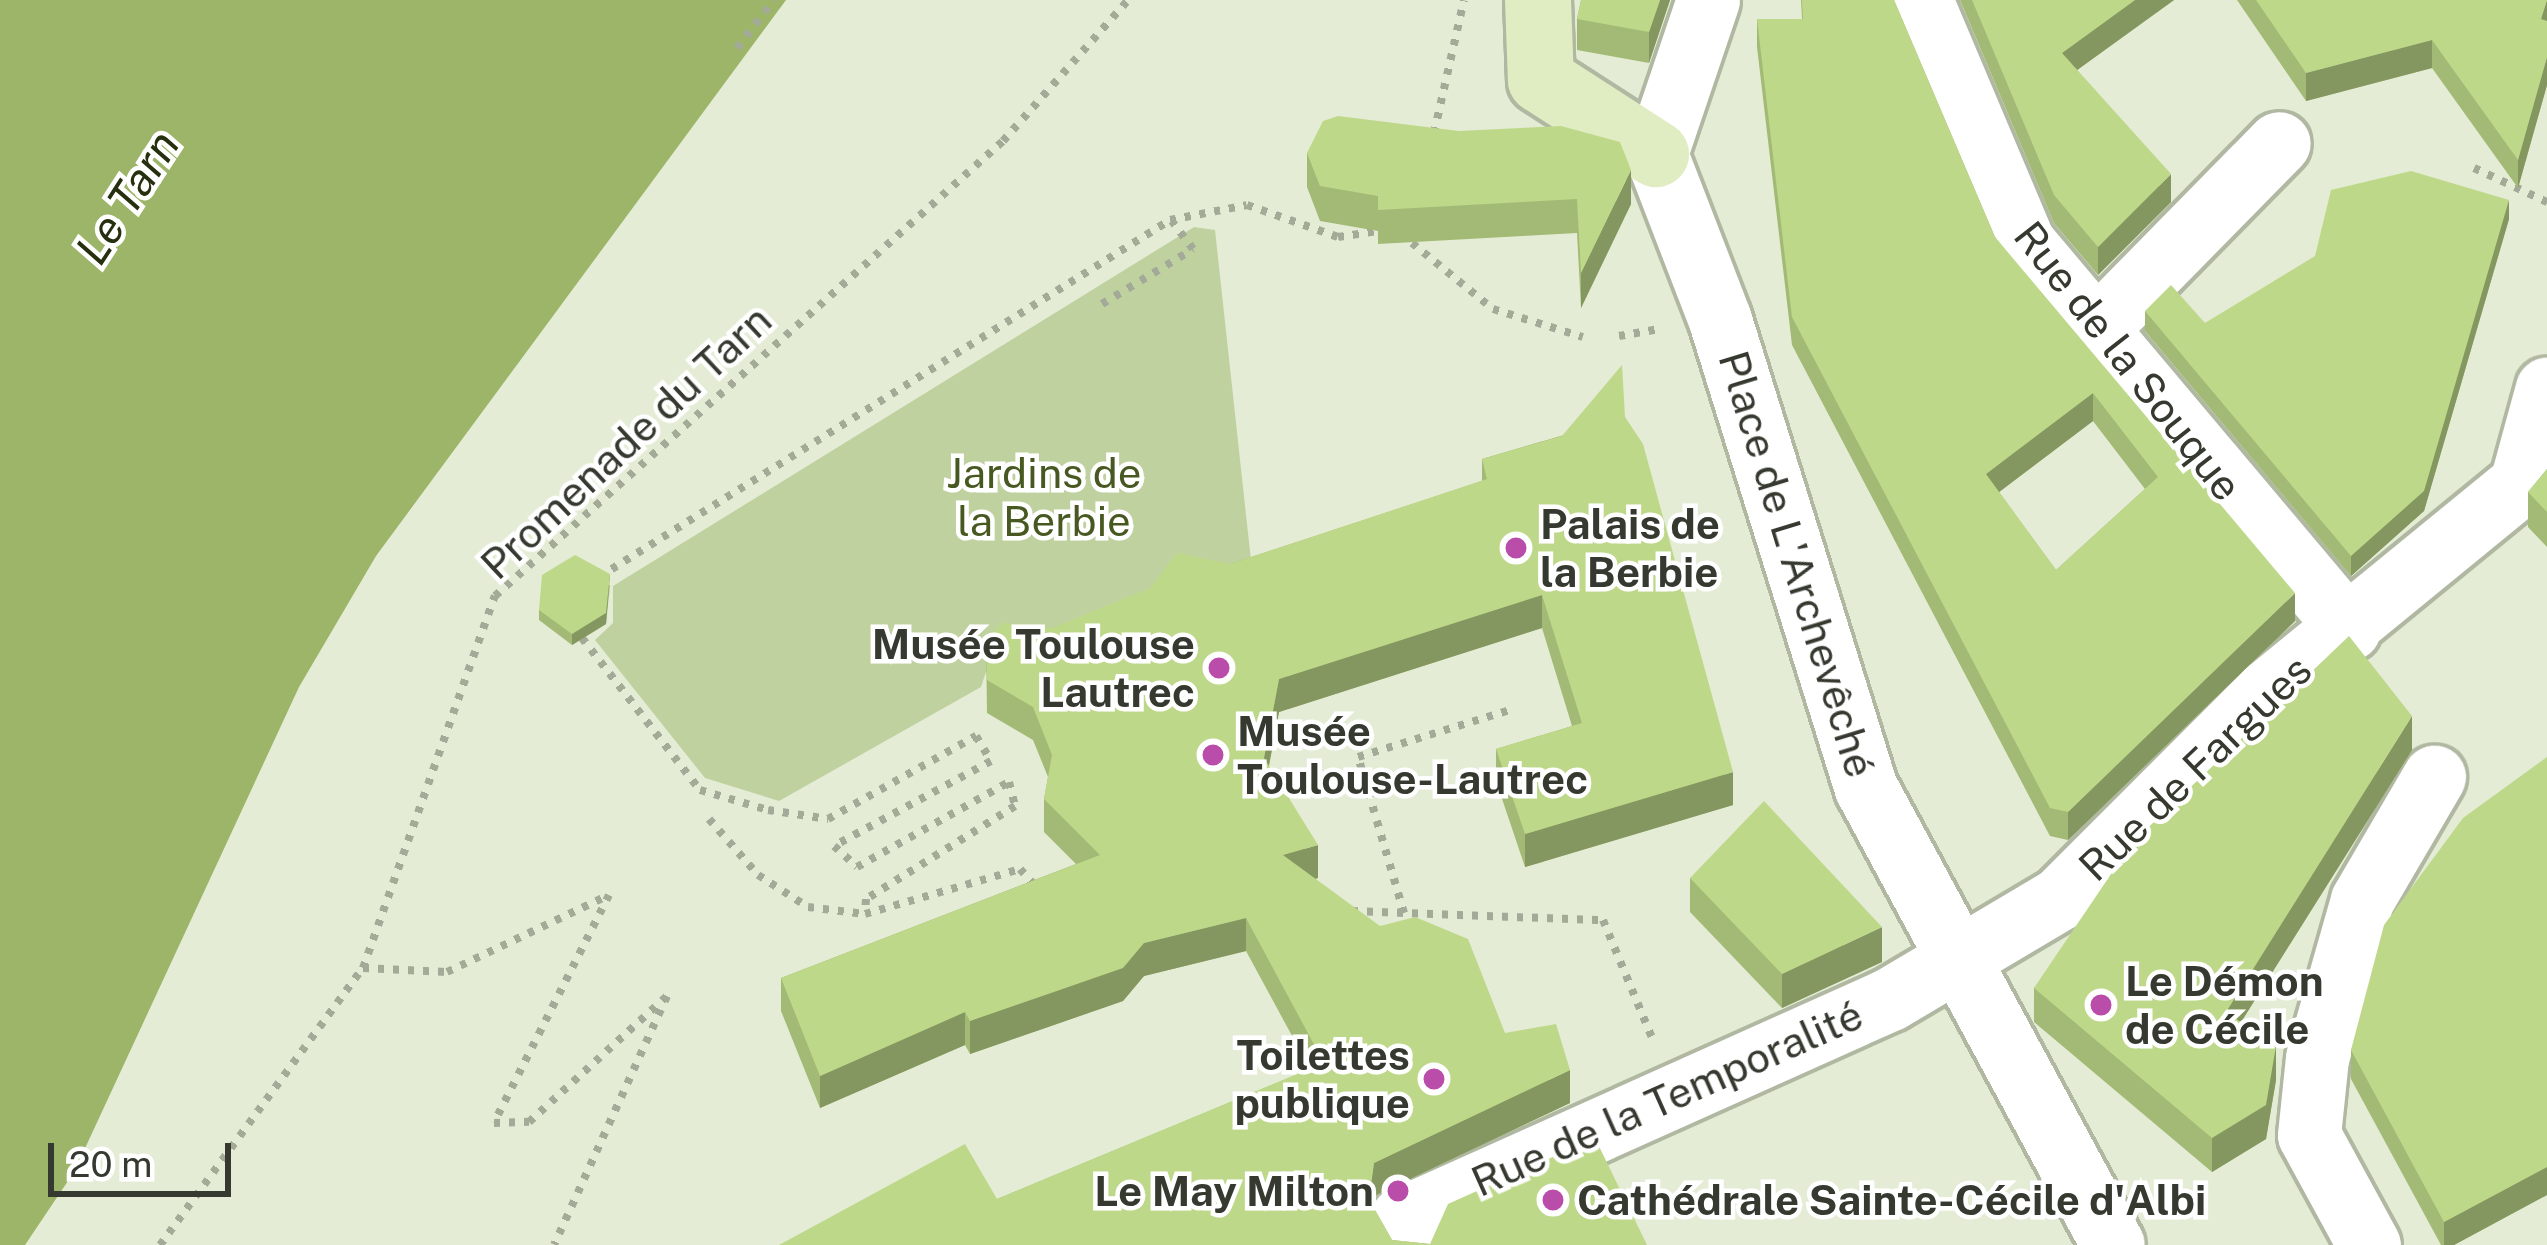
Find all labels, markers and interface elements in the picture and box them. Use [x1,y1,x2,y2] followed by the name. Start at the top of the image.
[64,120,190,274] water label: Le Tarn
[2003,211,2253,511] street label: Rue de la Souque
[470,294,782,590] street label: Promenade du Tarn
[1708,344,1886,784] street label: Place de L'Archevêché
[946,448,1142,546] park label: Jardins de la Berbie
[1540,499,1721,598] place label: Palais de la Berbie
[1503,535,1529,561] marker: Palais de la Berbie
[872,619,1195,718] place label: Musée Toulouse Lautrec
[2068,644,2322,892] street label: Rue de Fargues
[1206,655,1232,681] marker: Musée Toulouse Lautrec
[1237,706,1588,804] place label: Musée Toulouse-Lautrec
[1200,742,1226,768] marker: Musée Toulouse-Lautrec
[2125,956,2324,1054] place label: Le Démon de Cécile
[1463,989,1871,1207] street label: Rue de la Temporalité
[2088,992,2114,1018] marker: Le Démon de Cécile
[1234,1030,1410,1128] place label: Toilettes publique
[1421,1066,1447,1092] marker: Toilettes publique
[54,1119,237,1193] scale bar
[69,1143,152,1185] text: 20 m
[1094,1166,1374,1216] place label: Le May Milton
[1577,1175,2207,1225] place label: Cathédrale Sainte-Cécile d'Albi
[1385,1178,1411,1204] marker: Le May Milton
[1540,1187,1566,1213] marker: Cathédrale Sainte-Cécile d'Albi

